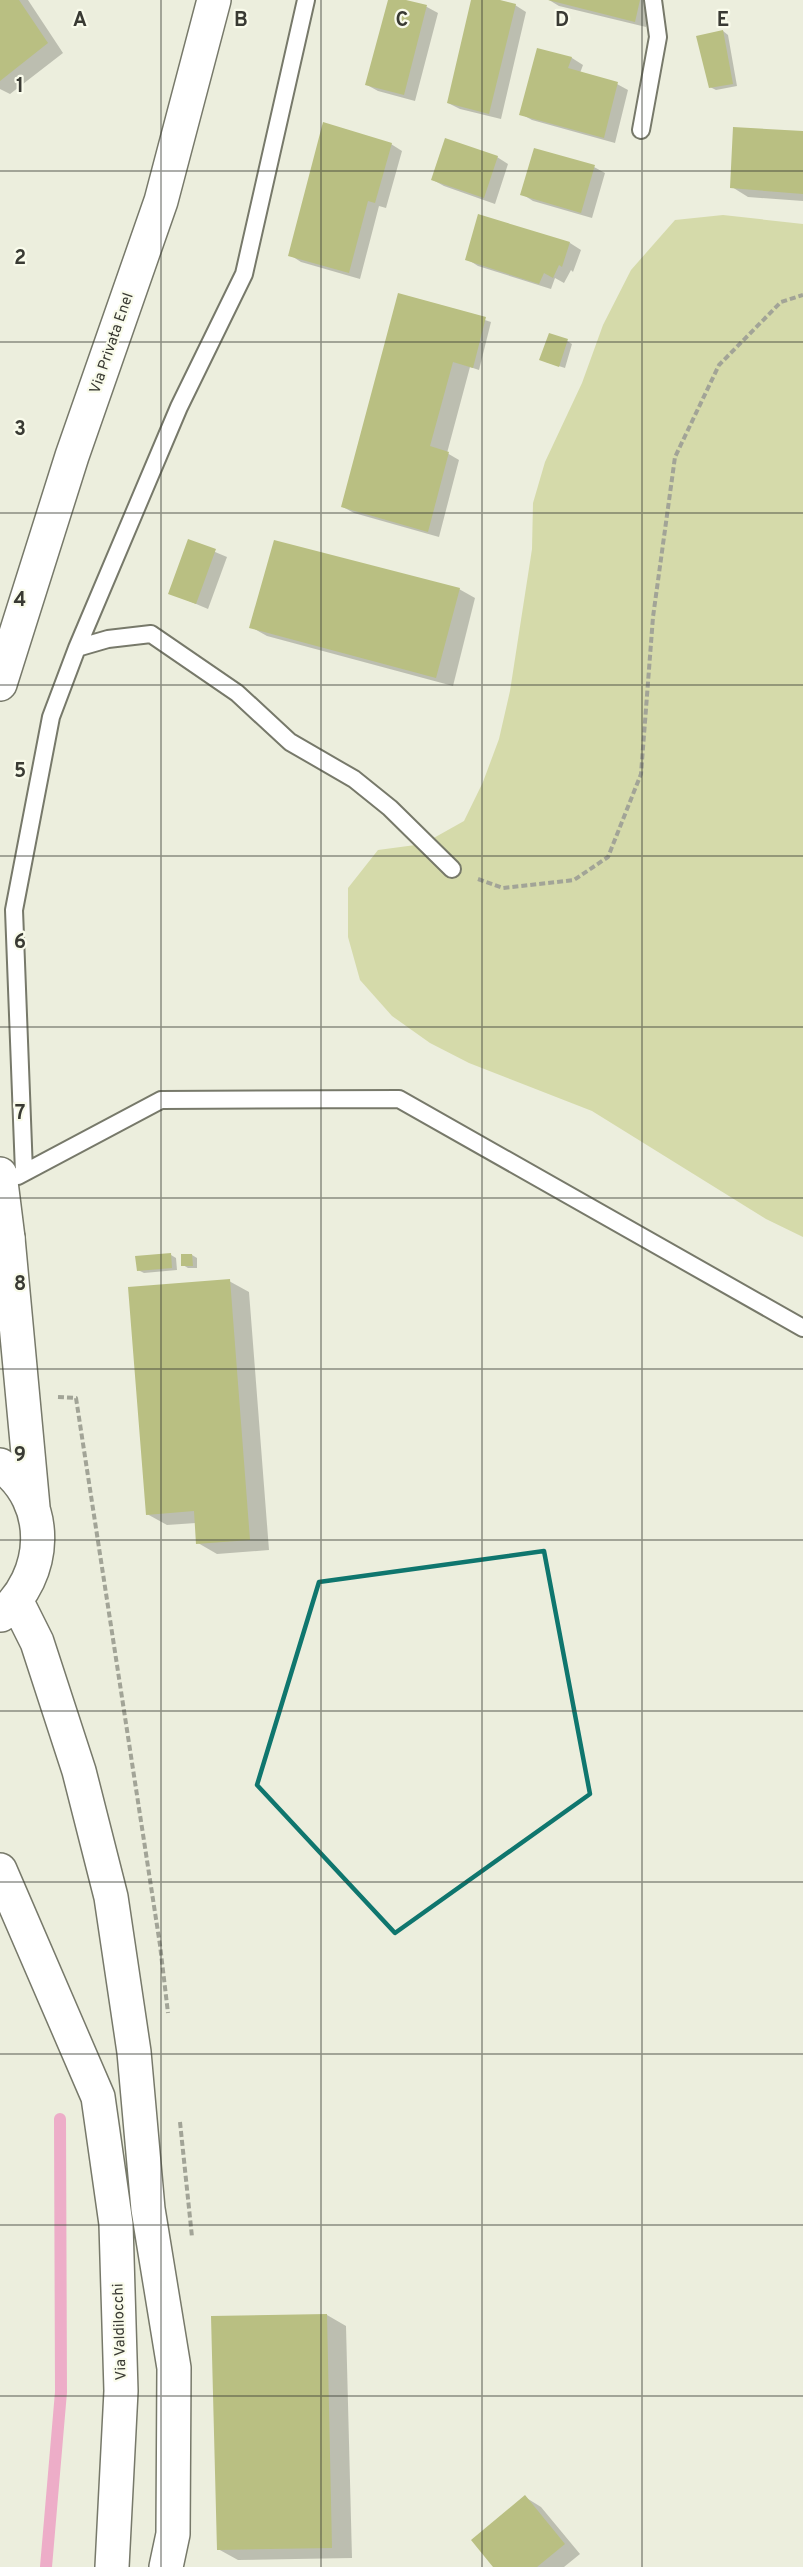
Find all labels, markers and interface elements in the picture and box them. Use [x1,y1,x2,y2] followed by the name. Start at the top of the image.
[73,8,87,34] text: A
[234,8,248,34] text: B
[396,8,408,34] text: C
[555,8,569,34] text: D
[717,8,729,34] text: E
[16,74,24,100] text: 1
[14,246,26,272] text: 2
[86,290,139,397] street label: Via Privata Enel
[14,417,26,443] text: 3
[14,588,26,614] text: 4
[14,759,26,785] text: 5
[14,930,26,956] text: 6
[15,1101,25,1127] text: 7
[14,1272,26,1298] text: 8
[14,1443,26,1469] text: 9
[109,2283,132,2381] street label: Via Valdilocchi

